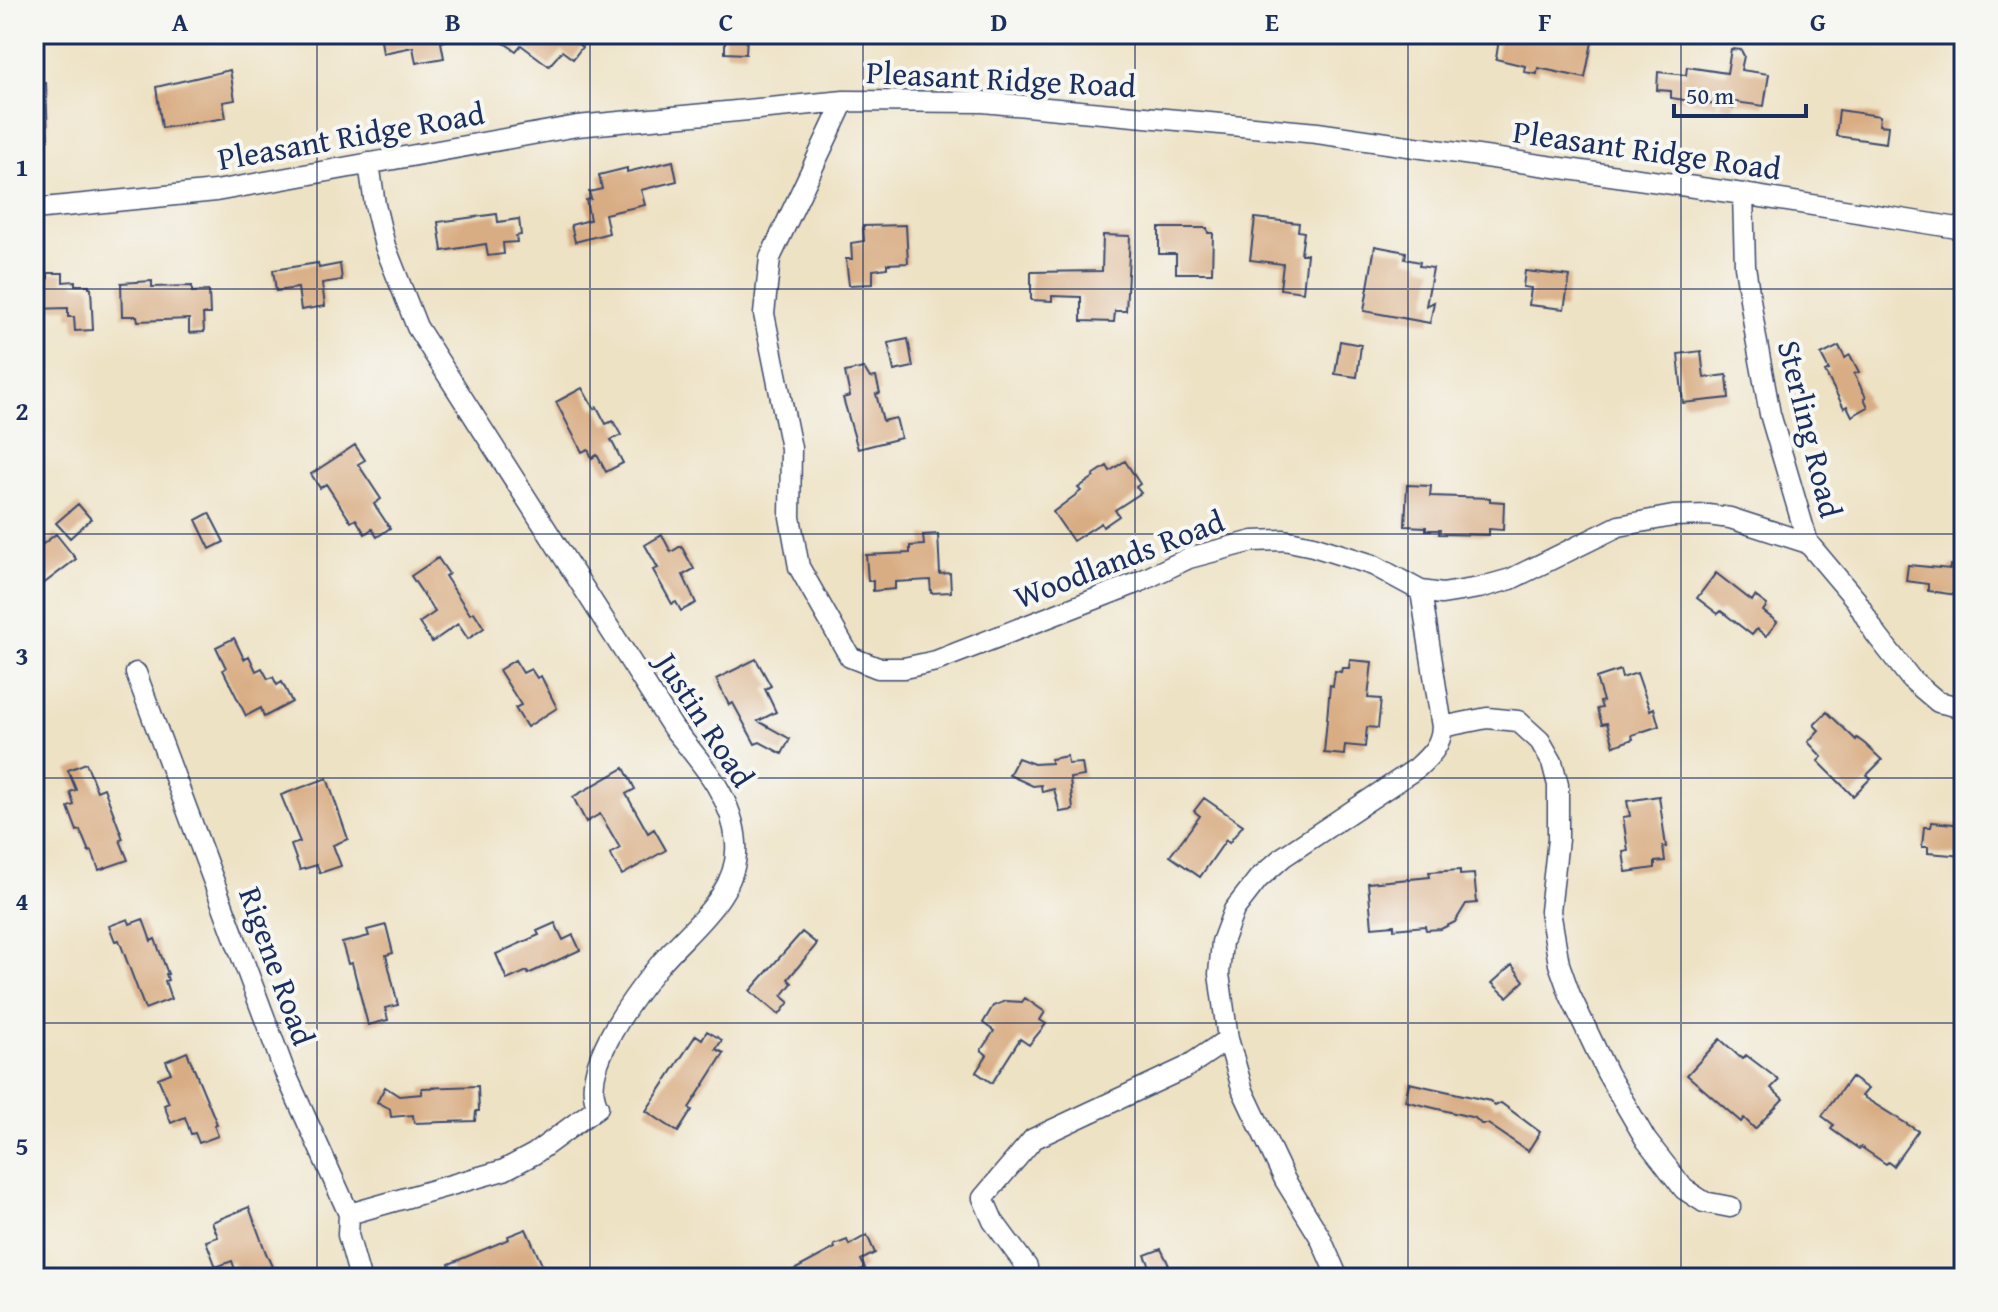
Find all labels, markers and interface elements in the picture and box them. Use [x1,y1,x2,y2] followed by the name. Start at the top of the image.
[172,2,189,41] text: A
[445,2,461,41] text: B
[719,2,733,41] text: C
[991,2,1007,41] text: D
[1265,2,1279,41] text: E
[1538,2,1552,41] text: F
[1810,2,1826,41] text: G
[865,48,1137,109] street label: Pleasant Ridge Road
[1674,68,1806,118] scale bar
[1686,78,1734,113] text: 50 m
[214,89,488,182] street label: Pleasant Ridge Road
[1510,107,1784,192] street label: Pleasant Ridge Road
[15,147,29,186] text: 1
[1766,335,1855,522] street label: Sterling Road
[15,391,29,430] text: 2
[1007,497,1231,620] street label: Woodlands Road
[15,636,29,675] text: 3
[642,640,767,796] street label: Justin Road
[227,880,328,1052] street label: Rigene Road
[15,881,29,920] text: 4
[15,1126,29,1165] text: 5

